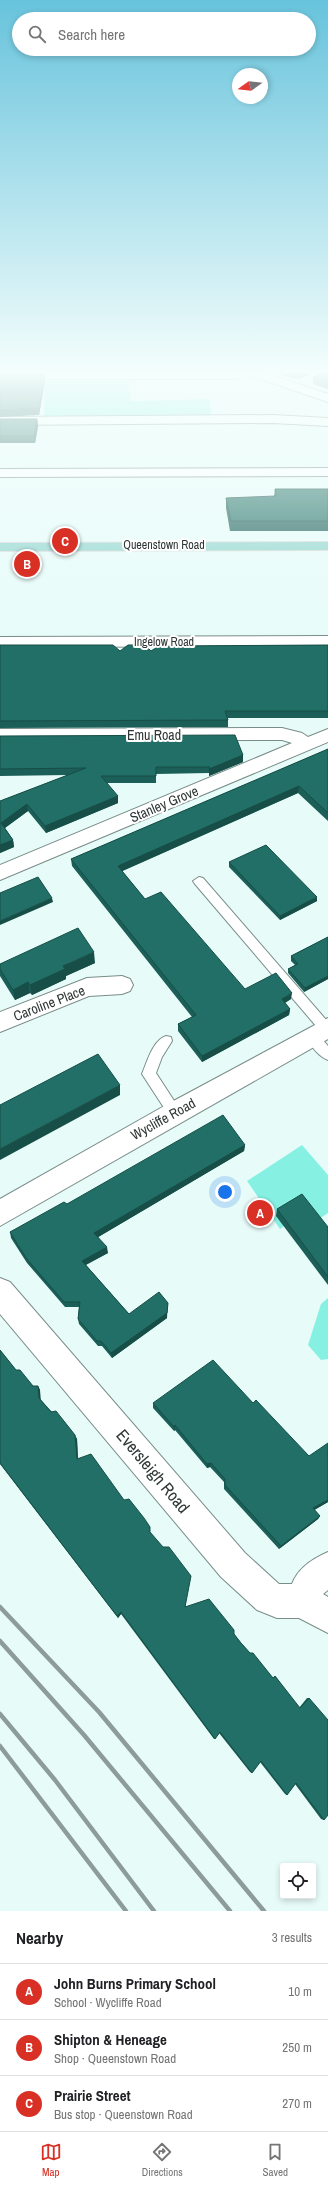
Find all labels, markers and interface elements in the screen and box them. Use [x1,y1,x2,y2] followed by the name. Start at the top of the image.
[12,12,316,56] search box
[26,23,48,45] icon: search
[58,24,125,45] text: Search here
[232,68,268,104] north arrow
[52,526,78,556] pin: C
[123,537,205,553] street label: Queenstown Road
[14,549,40,579] pin: B
[134,634,194,650] street label: Ingelow Road
[127,726,181,744] street label: Emu Road
[127,782,201,826] street label: Stanley Grove
[11,981,87,1025] street label: Caroline Place
[128,1094,198,1144] street label: Wycliffe Road
[215,1182,235,1202] your location
[247,1198,273,1228] pin: A
[111,1424,195,1518] street label: Eversleigh Road
[280,1863,316,1899] map controls
[280,1863,316,1899] button: locate
[16,1926,63,1949] text: Nearby
[272,1929,312,1946] text: 3 results
[54,1973,216,1994] text: John Burns Primary School
[25,1983,33,2000] text: A
[288,1983,312,2000] text: 10 m
[54,1994,162,2011] text: School · Wycliffe Road
[54,2029,167,2050] text: Shipton & Heneage
[25,2039,33,2056] text: B
[282,2039,312,2056] text: 250 m
[54,2050,176,2067] text: Shop · Queenstown Road
[54,2085,131,2106] text: Prairie Street
[25,2095,33,2112] text: C
[282,2095,312,2112] text: 270 m
[54,2106,193,2123] text: Bus stop · Queenstown Road
[40,2141,62,2179] tab: Map
[142,2141,183,2179] tab: Directions
[263,2141,288,2179] tab: Saved

